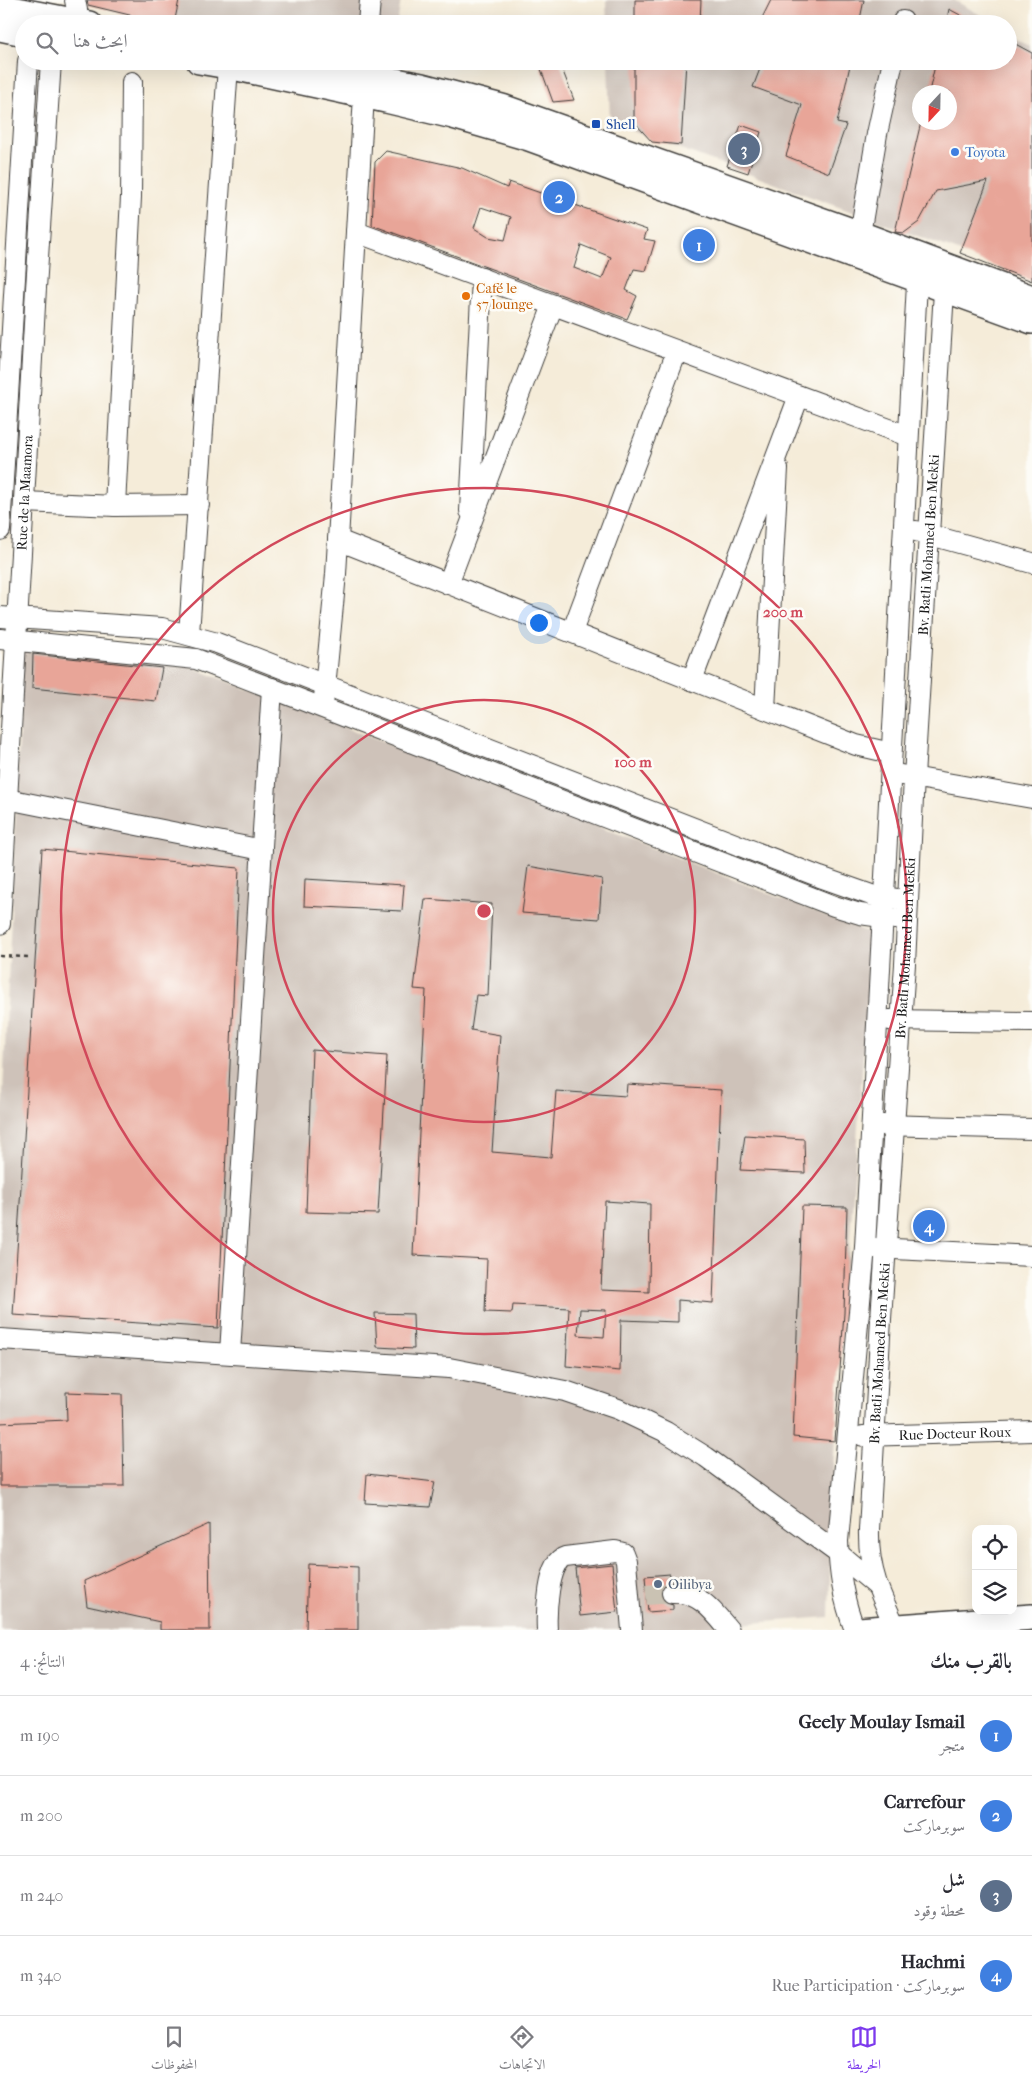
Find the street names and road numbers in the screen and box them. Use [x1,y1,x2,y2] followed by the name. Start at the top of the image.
[13,434,36,551] street label: Rue de la Maamora
[914,454,942,636] street label: Bv. Batli Mohamed Ben Mekki
[891,857,919,1039] street label: Bv. Batli Mohamed Ben Mekki
[865,1262,893,1444] street label: Bv. Batli Mohamed Ben Mekki
[898,1423,1012,1443] street label: Rue Docteur Roux

